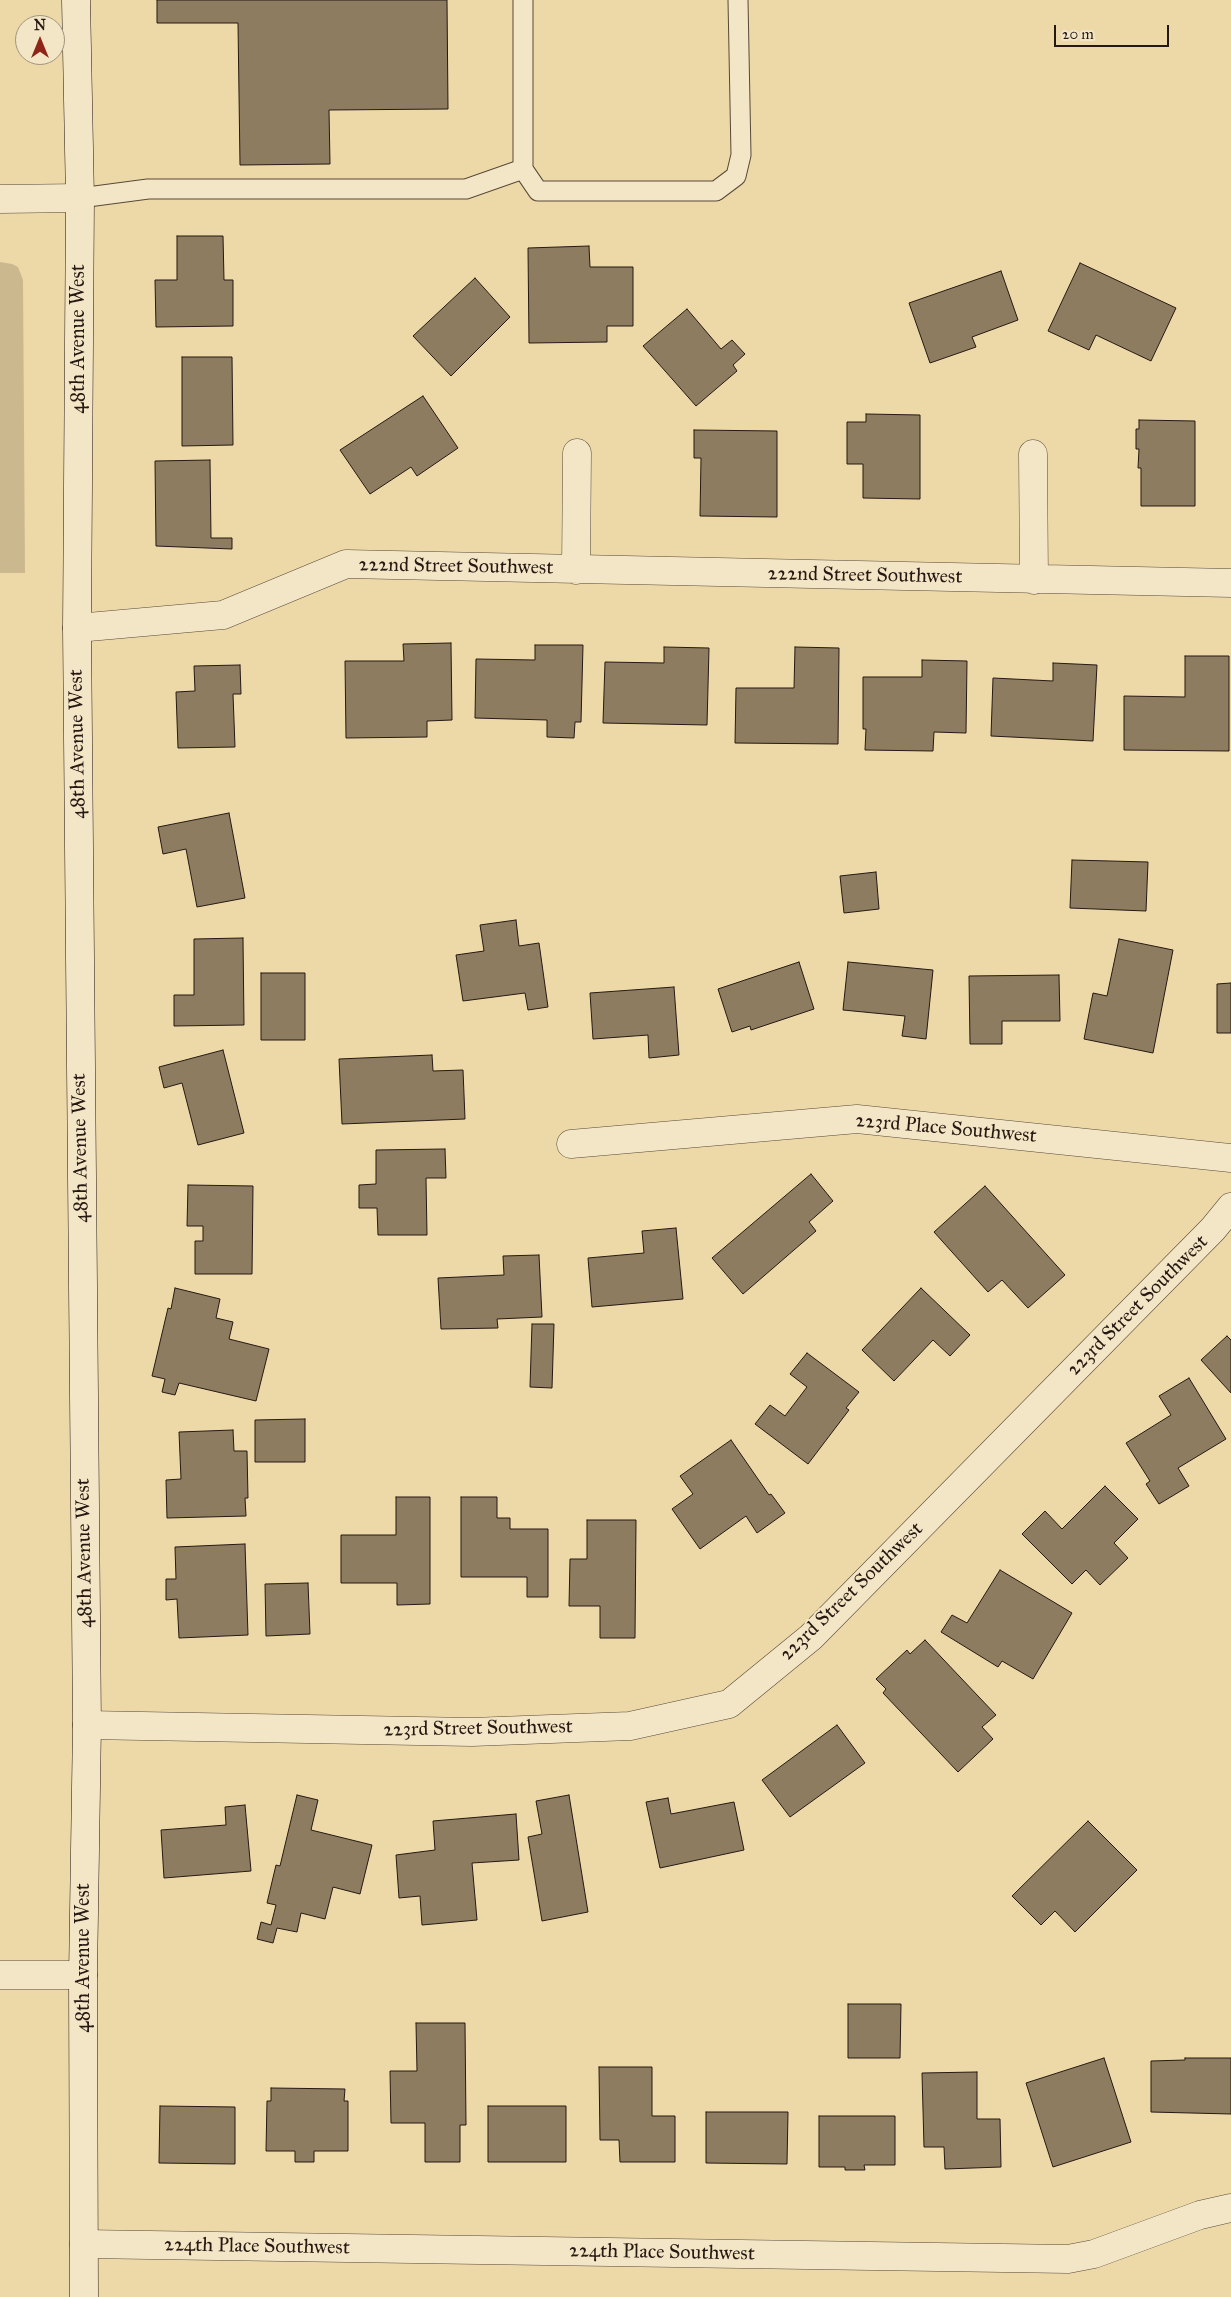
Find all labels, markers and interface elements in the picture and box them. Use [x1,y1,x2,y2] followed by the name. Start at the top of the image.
[15,15,65,65] north arrow
[1056,15,1171,47] scale bar
[34,17,46,34] text: N
[1062,25,1094,43] text: 20 m
[67,264,91,414] street label: 48th Avenue West
[358,553,554,581] street label: 222nd Street Southwest
[767,562,963,590] street label: 222nd Street Southwest
[65,669,91,819] street label: 48th Avenue West
[68,1073,94,1223] street label: 48th Avenue West
[854,1109,1038,1149] street label: 223rd Place Southwest
[1063,1231,1213,1381] street label: 223rd Street Southwest
[72,1478,98,1628] street label: 48th Avenue West
[776,1518,928,1666] street label: 223rd Street Southwest
[383,1715,573,1743] street label: 223rd Street Southwest
[72,1883,96,2033] street label: 48th Avenue West
[164,2233,350,2261] street label: 224th Place Southwest
[569,2239,755,2267] street label: 224th Place Southwest

